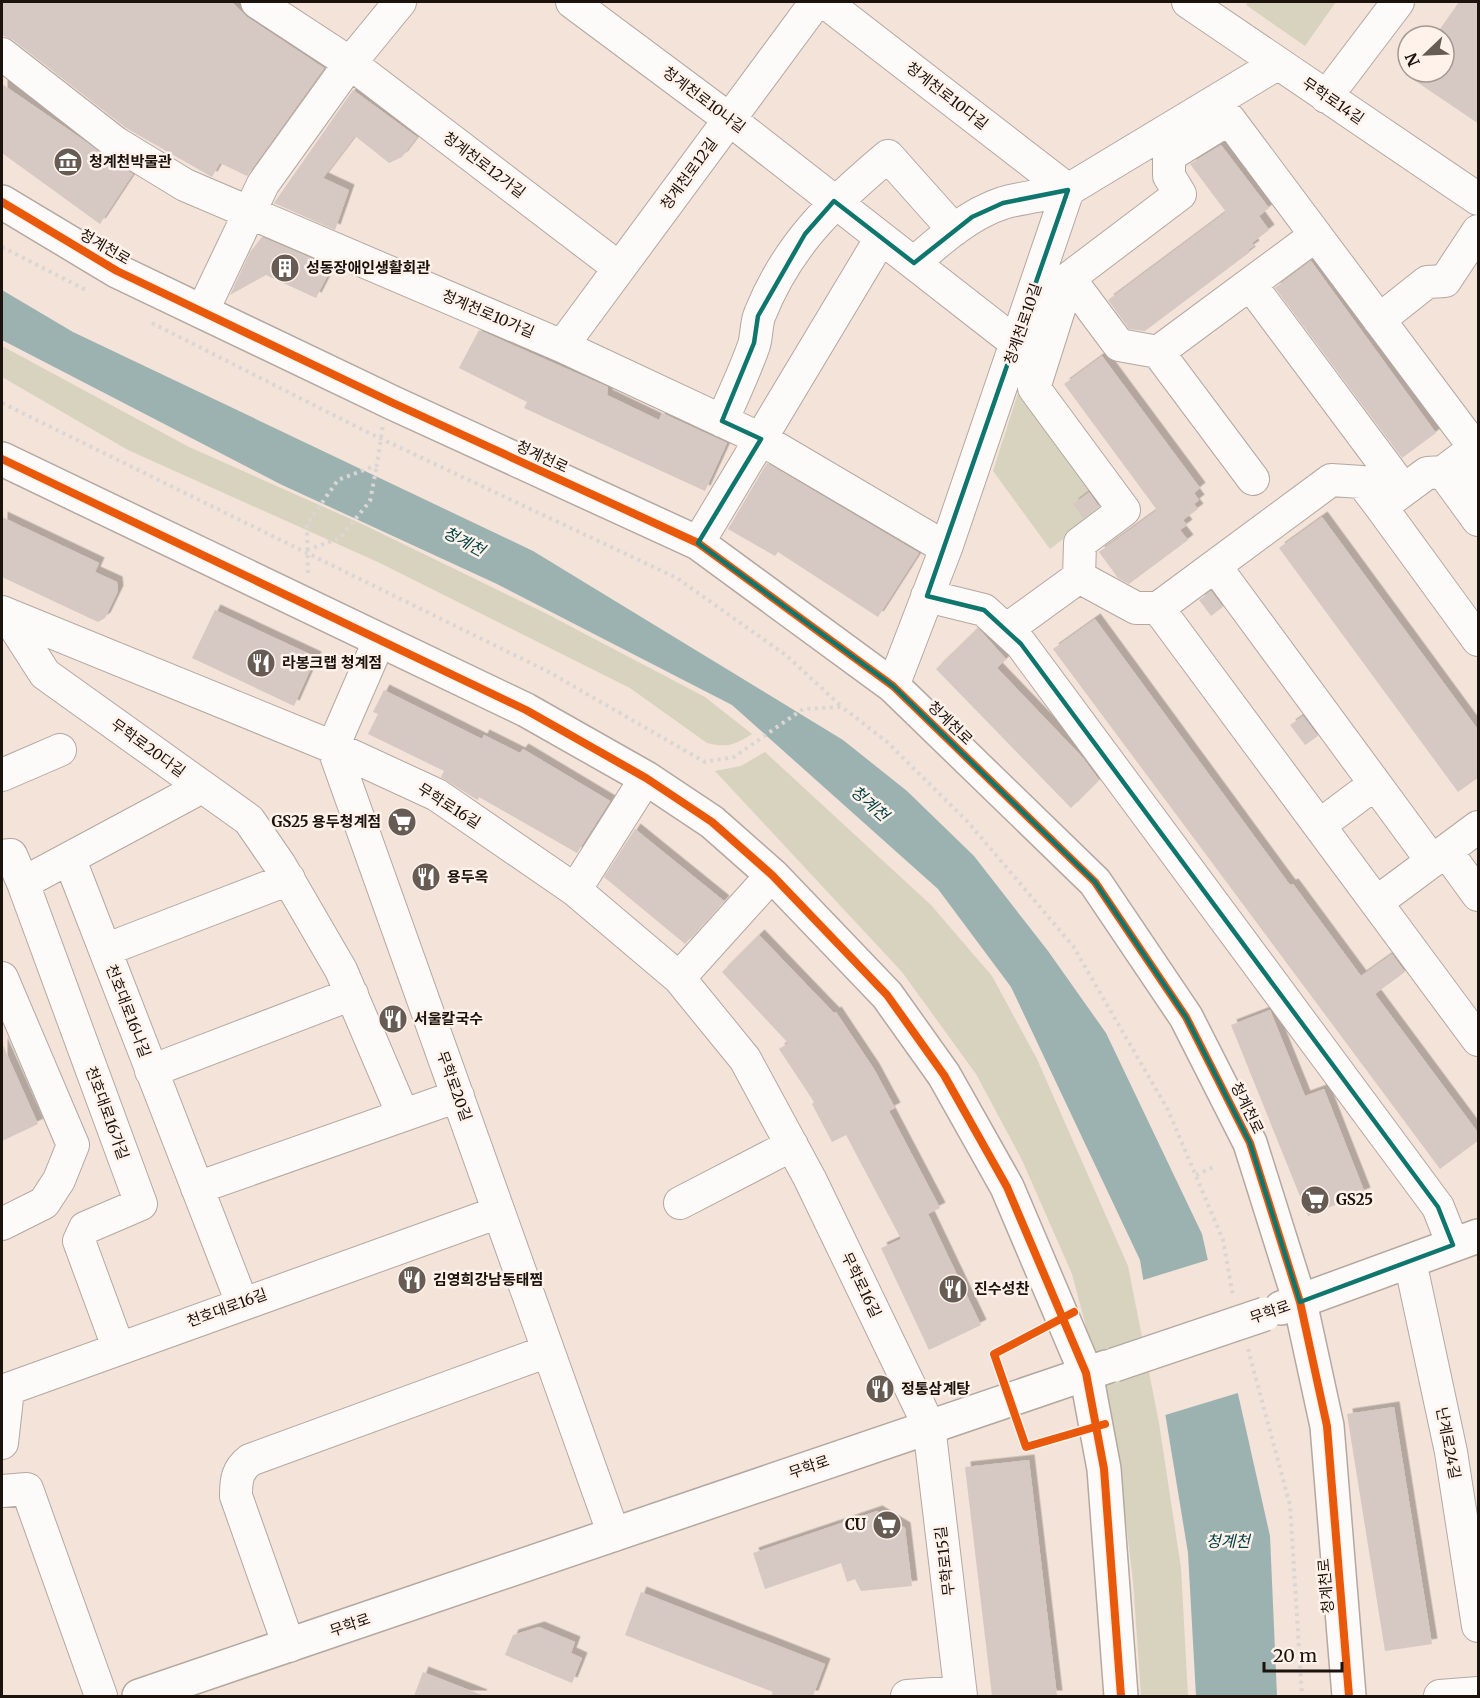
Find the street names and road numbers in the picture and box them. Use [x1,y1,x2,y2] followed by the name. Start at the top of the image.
[903,58,992,133] street label: 청계천로10다길
[659,62,749,137] street label: 청계천로10나길
[1299,73,1368,128] street label: 무학로14길
[439,127,529,202] street label: 청계천로12가길
[656,134,721,213] street label: 청계천로12길
[77,225,134,269] street label: 청계천로
[1000,281,1045,367] street label: 청계천로10길
[439,286,537,342] street label: 청계천로10가길
[513,436,571,477] street label: 청계천로
[924,697,977,749] street label: 청계천로
[107,714,189,781] street label: 무학로20다길
[414,779,484,832] street label: 무학로16길
[102,962,155,1060] street label: 천호대로16나길
[433,1048,476,1124] street label: 무학로20길
[82,1064,133,1162] street label: 천호대로16가길
[1227,1079,1268,1137] street label: 청계천로
[837,1249,885,1321] street label: 무학로16길
[184,1284,270,1331] street label: 천호대로16길
[1247,1296,1293,1327] street label: 무학로
[1432,1405,1465,1481] street label: 난계로24길
[786,1451,832,1482] street label: 무학로
[931,1525,958,1597] street label: 무학로15길
[1314,1558,1337,1614] street label: 청계천로
[327,1609,373,1640] street label: 무학로

